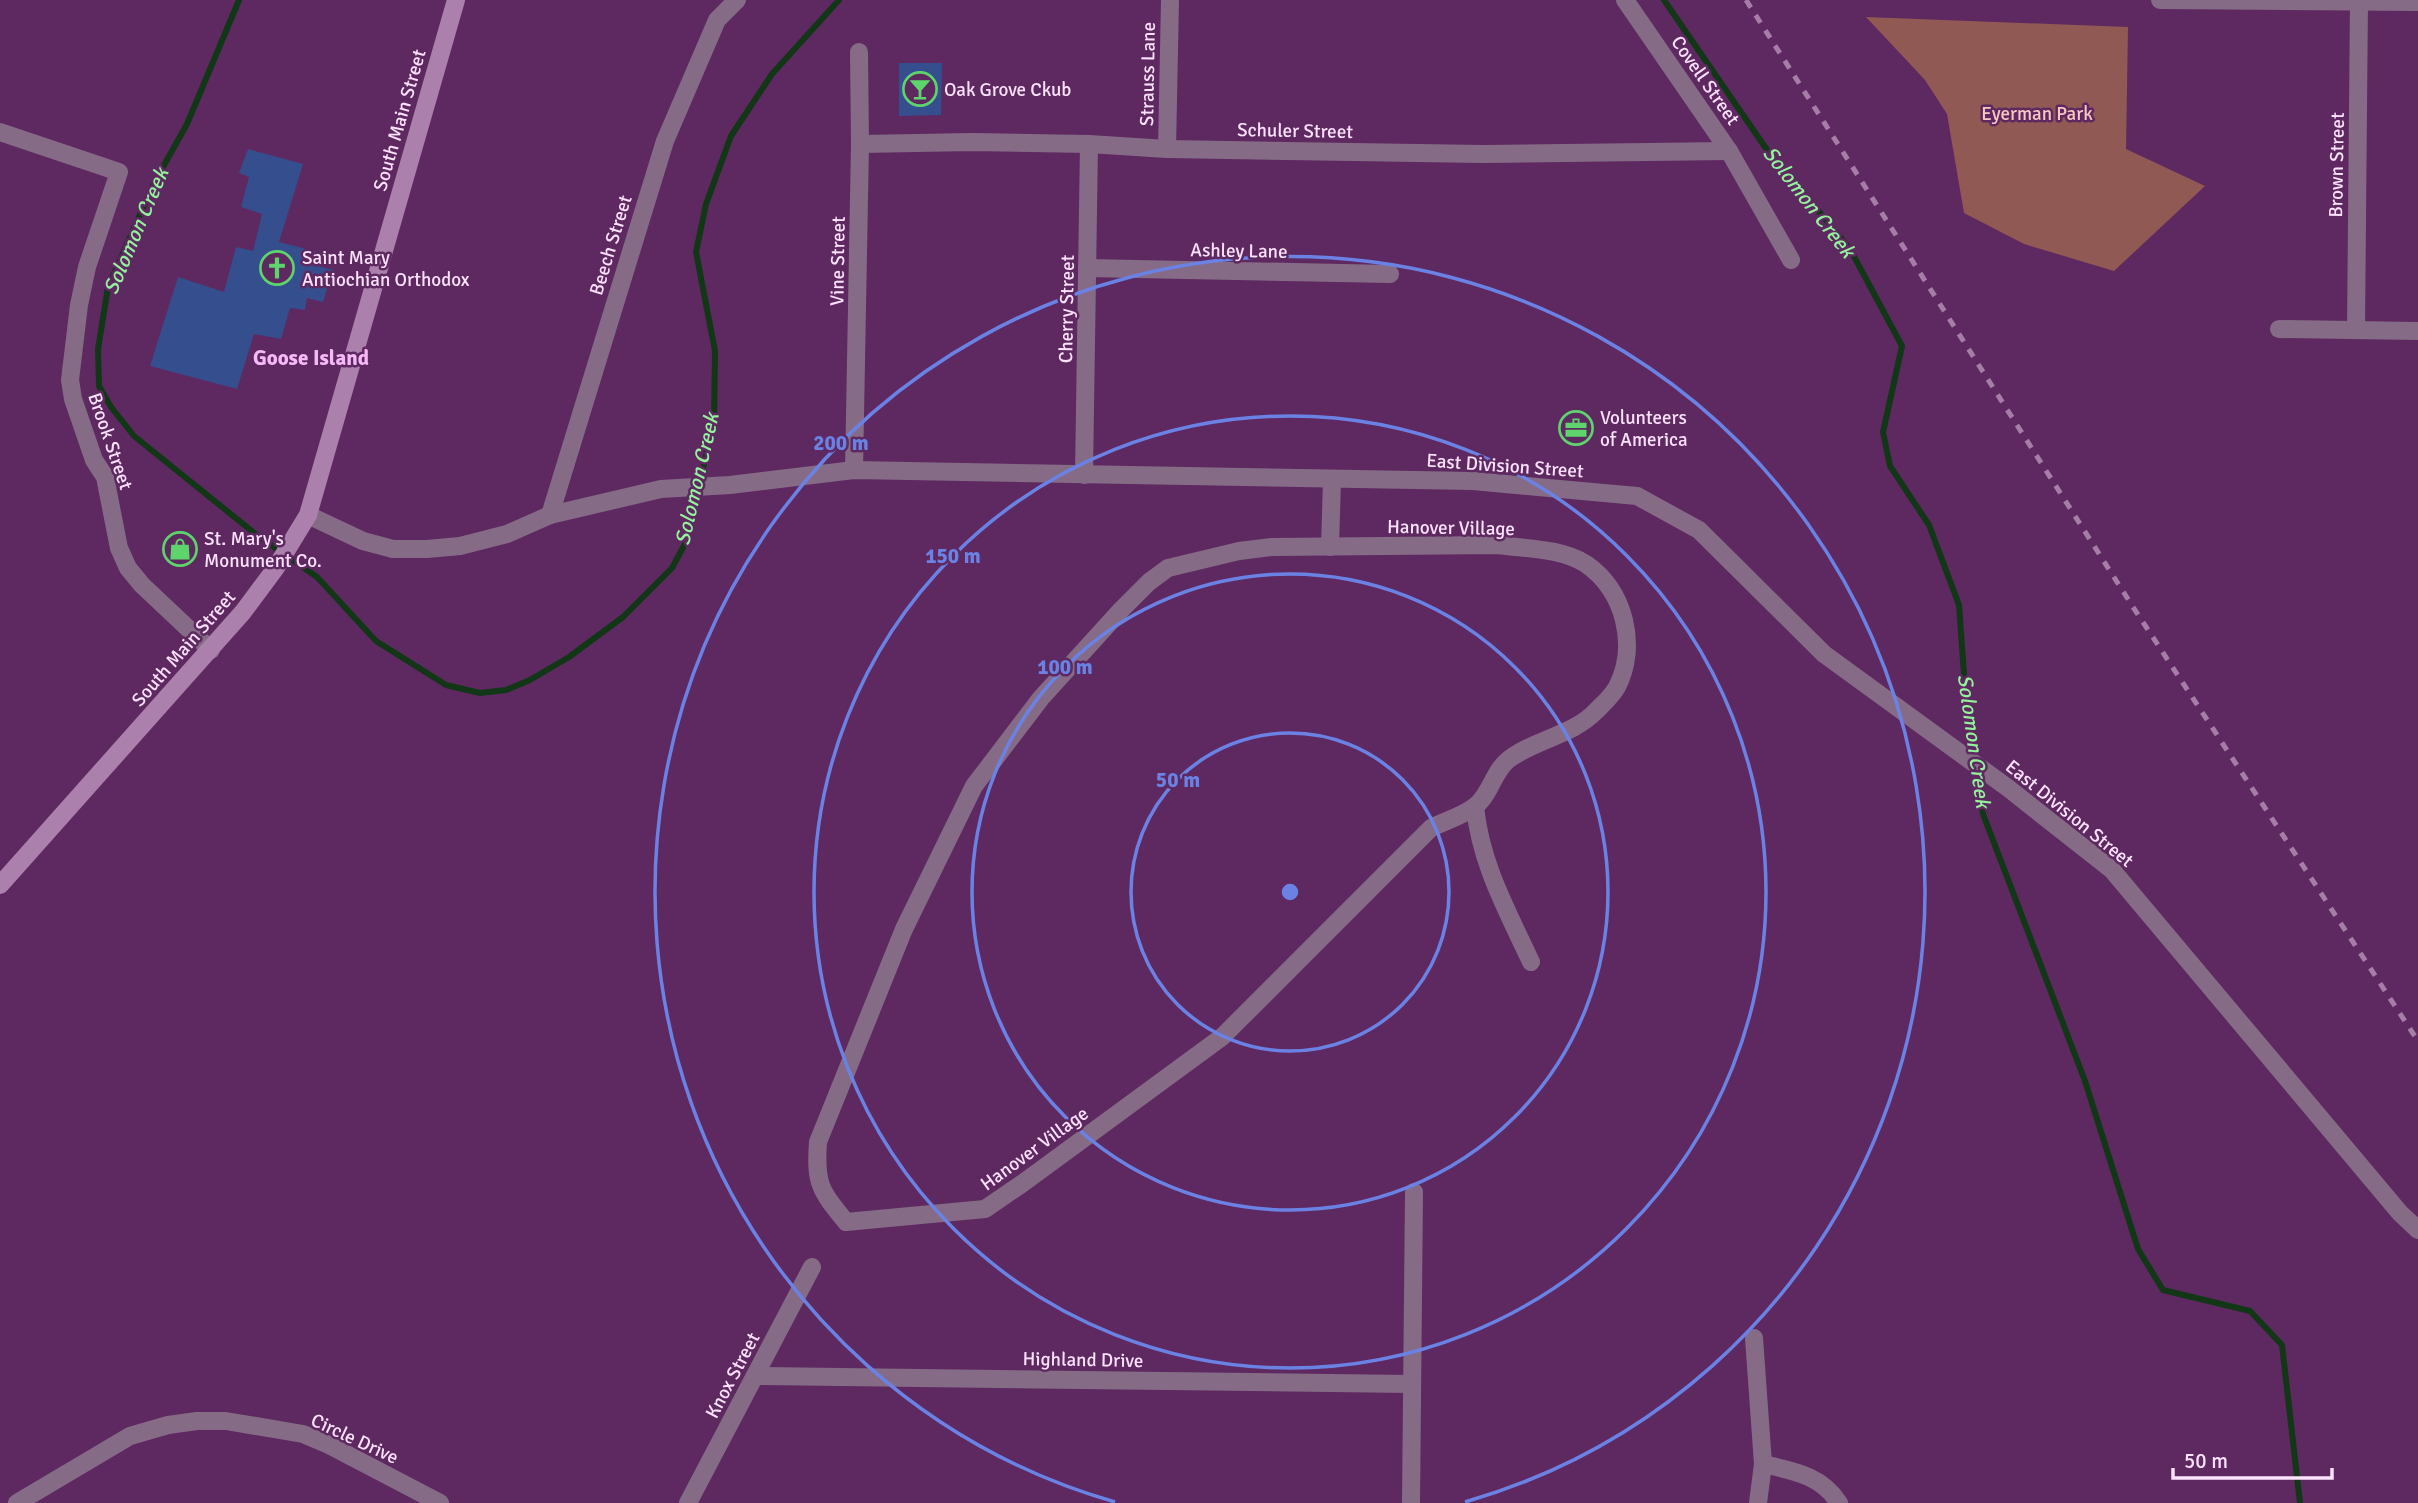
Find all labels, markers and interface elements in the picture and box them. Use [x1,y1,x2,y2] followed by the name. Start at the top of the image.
[1135,22,1161,126] street label: Strauss Lane
[1666,31,1745,130] street label: Covell Street
[368,46,432,194] street label: South Main Street
[901,70,939,108] bar icon: Oak Grove Ckub
[944,78,1071,102] place label: Oak Grove Ckub
[1981,102,2093,126] park label: Eyerman Park
[2324,112,2350,218] street label: Brown Street
[1237,118,1353,144] street label: Schuler Street
[1757,141,1862,265] water label: Solomon Creek
[98,162,175,298] water label: Solomon Creek
[584,192,638,298] street label: Beech Street
[825,216,851,306] street label: Vine Street
[1190,238,1288,264] street label: Ashley Lane
[302,246,470,292] place label: Saint Mary Antiochian Orthodox
[258,249,296,287] church icon: Saint Mary Antiochian Orthodox
[1054,254,1080,363] street label: Cherry Street
[253,345,369,371] district label: Goose Island
[82,390,138,493] street label: Brook Street
[1600,406,1688,452] place label: Volunteers of America
[669,408,725,548] water label: Solomon Creek
[1557,409,1595,447] office icon: Volunteers of America
[813,430,869,456] text: 200 m
[1425,449,1585,483] street label: East Division Street
[1387,515,1515,541] street label: Hanover Village
[204,527,322,573] place label: St. Mary's Monument Co.
[161,530,199,568] shop icon: St. Mary's Monument Co.
[925,543,981,569] text: 150 m
[127,585,241,712] street label: South Main Street
[1037,654,1093,680] text: 100 m
[1952,672,1997,812] water label: Solomon Creek
[2001,755,2138,873] street label: East Division Street
[1156,767,1200,793] text: 50 m
[1278,880,1302,904] centre of rings
[976,1102,1093,1196] street label: Hanover Village
[700,1328,766,1422] street label: Knox Street
[1022,1347,1144,1373] street label: Highland Drive
[307,1408,402,1470] street label: Circle Drive
[2173,1436,2332,1480] scale bar
[2184,1448,2228,1474] text: 50 m

